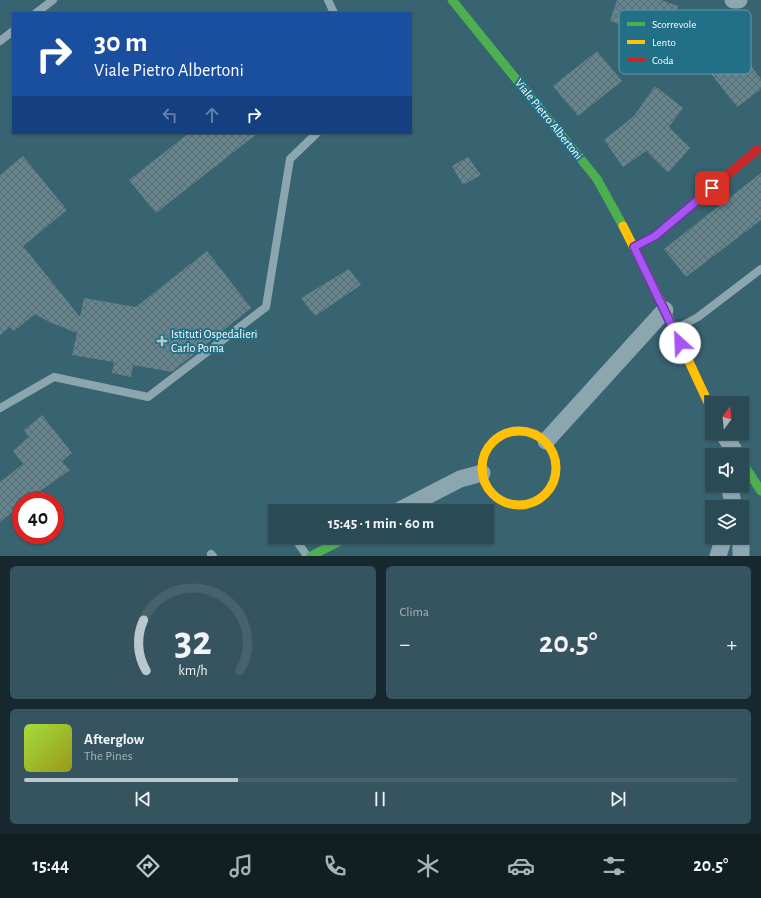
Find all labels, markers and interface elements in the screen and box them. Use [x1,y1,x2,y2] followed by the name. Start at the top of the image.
[619,10,751,74] legend
[652,19,696,30] text: Scorrevole
[28,28,80,80] icon: right
[94,29,147,57] text: 30 m
[652,37,676,48] text: Lento
[652,55,674,66] text: Coda
[94,62,244,80] text: Viale Pietro Albertoni
[513,76,585,162] street label: Viale Pietro Albertoni
[159,104,181,126] icon: left
[201,104,223,126] icon: ahead
[243,104,265,126] icon: right
[695,171,729,205] pin
[701,177,723,199] icon: arrive
[659,322,701,364] position arrow
[171,328,257,354] place label: Istituti Ospedalieri Carlo Poma
[156,335,168,347] marker: Istituti Ospedalieri Carlo Poma
[705,396,749,440] north arrow
[705,396,749,544] map controls
[705,448,749,492] button: sound
[12,492,64,544] speed limit sign: 40
[705,500,749,544] button: layers
[328,516,434,531] text: 15:45 · 1 min · 60 m
[400,606,429,619] text: Clima
[174,620,212,661] text: 32
[539,628,597,658] text: 20.5°
[400,633,410,655] text: −
[726,633,737,655] text: +
[178,663,207,677] text: km/h
[84,732,144,747] text: Afterglow
[84,750,133,763] text: The Pines
[132,788,154,810] icon: previous
[369,788,391,810] icon: pause
[607,788,629,810] icon: next
[134,852,162,880] icon: directions
[227,852,255,880] icon: music
[321,852,349,880] icon: phone
[414,852,442,880] icon: climate
[507,852,535,880] icon: car
[600,852,628,880] icon: filters
[33,857,69,875] text: 15:44
[693,857,728,875] text: 20.5°

